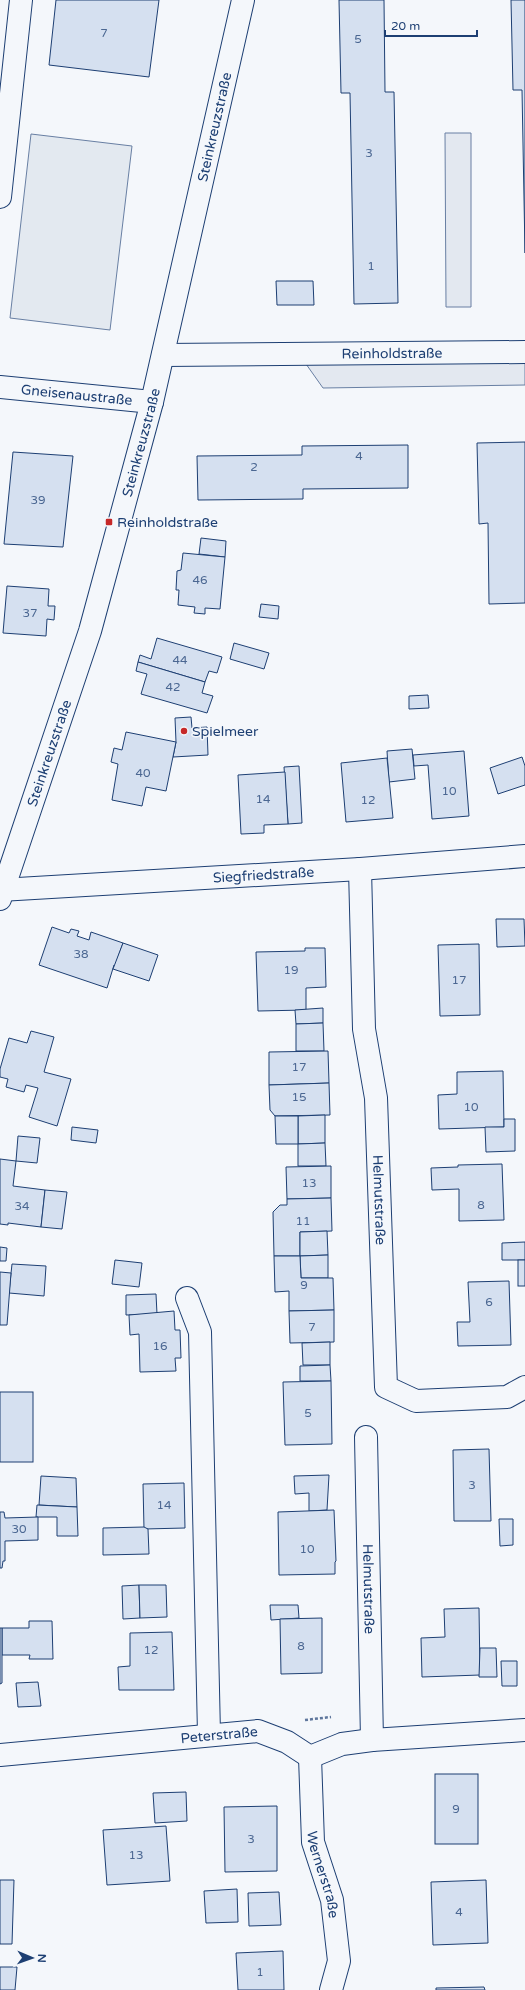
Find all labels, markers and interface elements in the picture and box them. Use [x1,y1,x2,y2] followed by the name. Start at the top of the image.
[385,12,477,38] scale bar
[391,19,420,33] text: 20 m
[100,26,108,40] house number: 7
[354,32,362,46] house number: 5
[194,71,235,183] street label: Steinkreuzstraße
[365,146,373,160] house number: 3
[367,259,375,273] house number: 1
[341,344,443,362] street label: Reinholdstraße
[20,381,133,409] street label: Gneisenaustraße
[118,387,163,499] street label: Steinkreuzstraße
[355,449,363,463] house number: 4
[250,460,258,474] house number: 2
[30,493,46,507] house number: 39
[117,514,218,531] place label: Reinholdstraße
[104,517,114,527] marker: Reinholdstraße
[192,573,208,587] house number: 46
[22,606,38,620] house number: 37
[172,653,188,667] house number: 44
[165,680,181,694] house number: 42
[23,697,75,809] street label: Steinkreuzstraße
[192,723,259,740] place label: Spielmeer
[179,726,189,736] marker: Spielmeer
[135,766,151,780] house number: 40
[441,784,457,798] house number: 10
[255,792,271,806] house number: 14
[360,793,376,807] house number: 12
[212,863,315,886] street label: Siegfriedstraße
[73,947,89,961] house number: 38
[283,963,299,977] house number: 19
[451,973,467,987] house number: 17
[291,1060,307,1074] house number: 17
[291,1090,307,1104] house number: 15
[463,1100,479,1114] house number: 10
[369,1154,390,1245] street label: Helmutstraße
[301,1176,317,1190] house number: 13
[477,1198,485,1212] house number: 8
[14,1199,30,1213] house number: 34
[295,1214,311,1228] house number: 11
[300,1278,308,1292] house number: 9
[485,1295,493,1309] house number: 6
[308,1320,316,1334] house number: 7
[152,1339,168,1353] house number: 16
[304,1406,312,1420] house number: 5
[468,1478,476,1492] house number: 3
[156,1498,172,1512] house number: 14
[11,1522,27,1536] house number: 30
[299,1542,315,1556] house number: 10
[360,1544,378,1634] street label: Helmutstraße
[297,1639,305,1653] house number: 8
[143,1643,159,1657] house number: 12
[180,1723,258,1747] street label: Peterstraße
[452,1802,460,1816] house number: 9
[304,1830,343,1919] street label: Wernerstraße
[247,1832,255,1846] house number: 3
[128,1848,144,1862] house number: 13
[455,1905,463,1919] house number: 4
[12,1938,52,1978] north arrow
[35,1954,48,1963] text: N
[256,1965,264,1979] house number: 1

